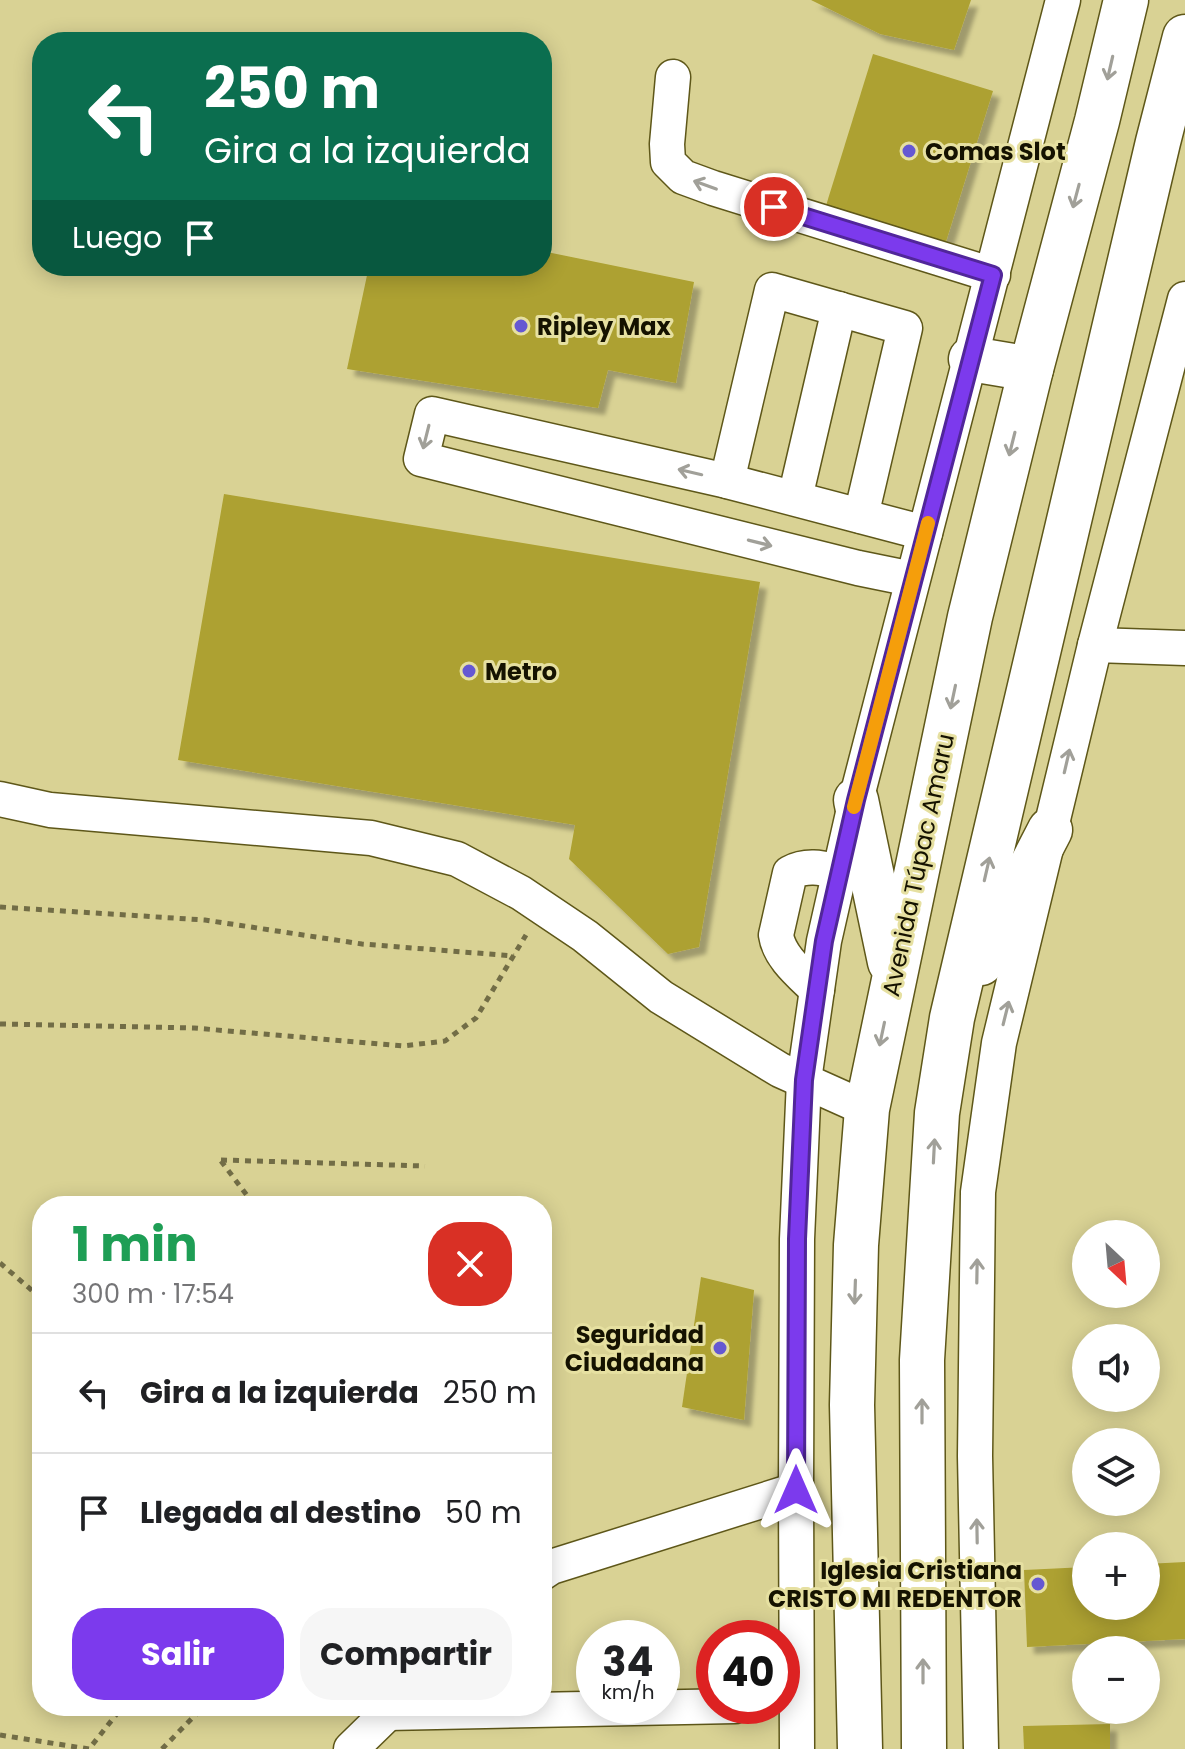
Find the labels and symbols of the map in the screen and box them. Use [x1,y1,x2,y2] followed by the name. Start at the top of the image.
[1102,54,1117,80] one-way arrow
[925,135,1066,168] place label: Comas Slot
[900,142,918,160] marker: Comas Slot
[740,173,808,241] pin
[693,176,718,191] one-way arrow
[1068,182,1083,208] one-way arrow
[537,310,671,343] place label: Ripley Max
[512,317,530,335] marker: Ripley Max
[418,424,433,450] one-way arrow
[1004,431,1019,457] one-way arrow
[677,464,703,479] one-way arrow
[746,537,772,552] one-way arrow
[485,655,557,688] place label: Metro
[460,662,478,680] marker: Metro
[945,684,960,710] one-way arrow
[874,731,962,999] street label: Avenida Túpac Amaru
[1060,748,1075,774] one-way arrow
[980,856,995,882] one-way arrow
[999,1001,1014,1027] one-way arrow
[874,1021,889,1046] one-way arrow
[927,1138,942,1165] one-way arrow
[1072,1220,1160,1308] north arrow
[969,1258,985,1285] one-way arrow
[847,1278,863,1305] one-way arrow
[565,1318,704,1379] place label: Seguridad Ciudadana
[711,1339,729,1357] marker: Seguridad Ciudadana
[914,1398,930,1425] one-way arrow
[754,1448,838,1532] position arrow
[969,1518,985,1545] one-way arrow
[768,1554,1022,1615] place label: Iglesia Cristiana CRISTO MI REDENTOR
[1029,1575,1047,1593] marker: Iglesia Cristiana CRISTO MI REDENTOR
[696,1620,800,1724] speed limit sign: 40
[916,1658,931,1685] one-way arrow

